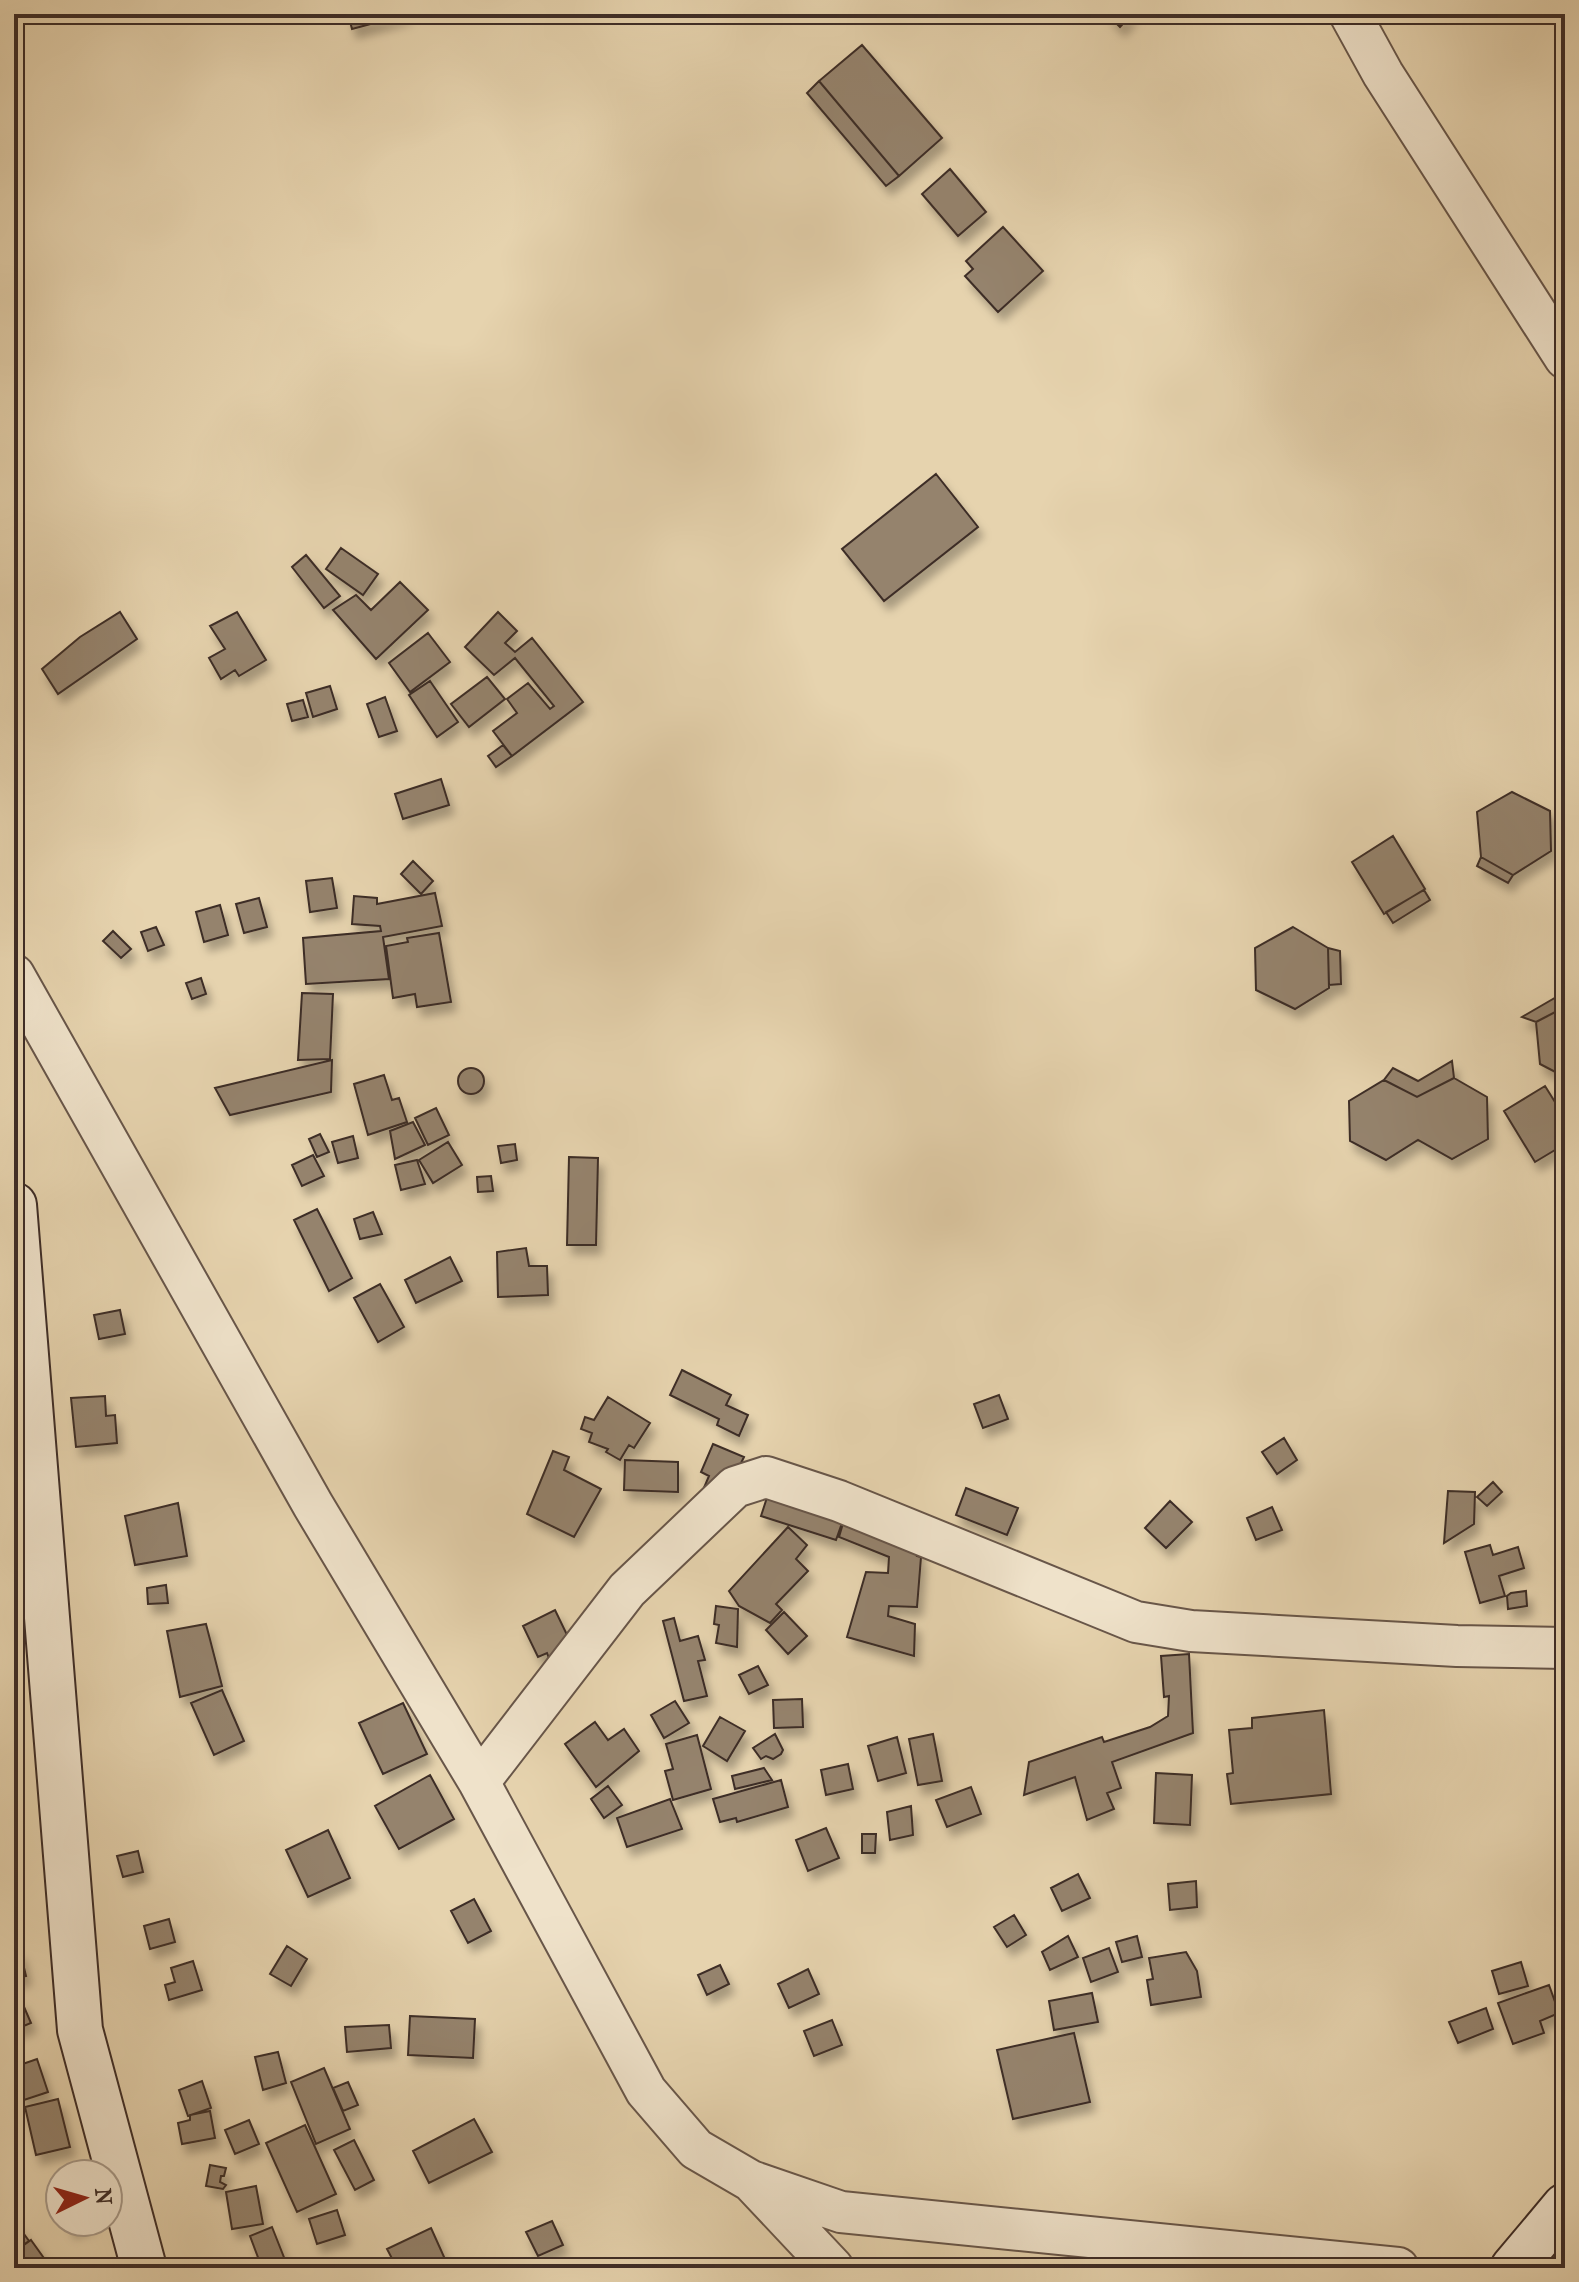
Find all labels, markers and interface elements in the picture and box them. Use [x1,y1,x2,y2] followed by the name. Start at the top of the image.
[44,2158,124,2238] north arrow
[89,2187,117,2206] text: N

